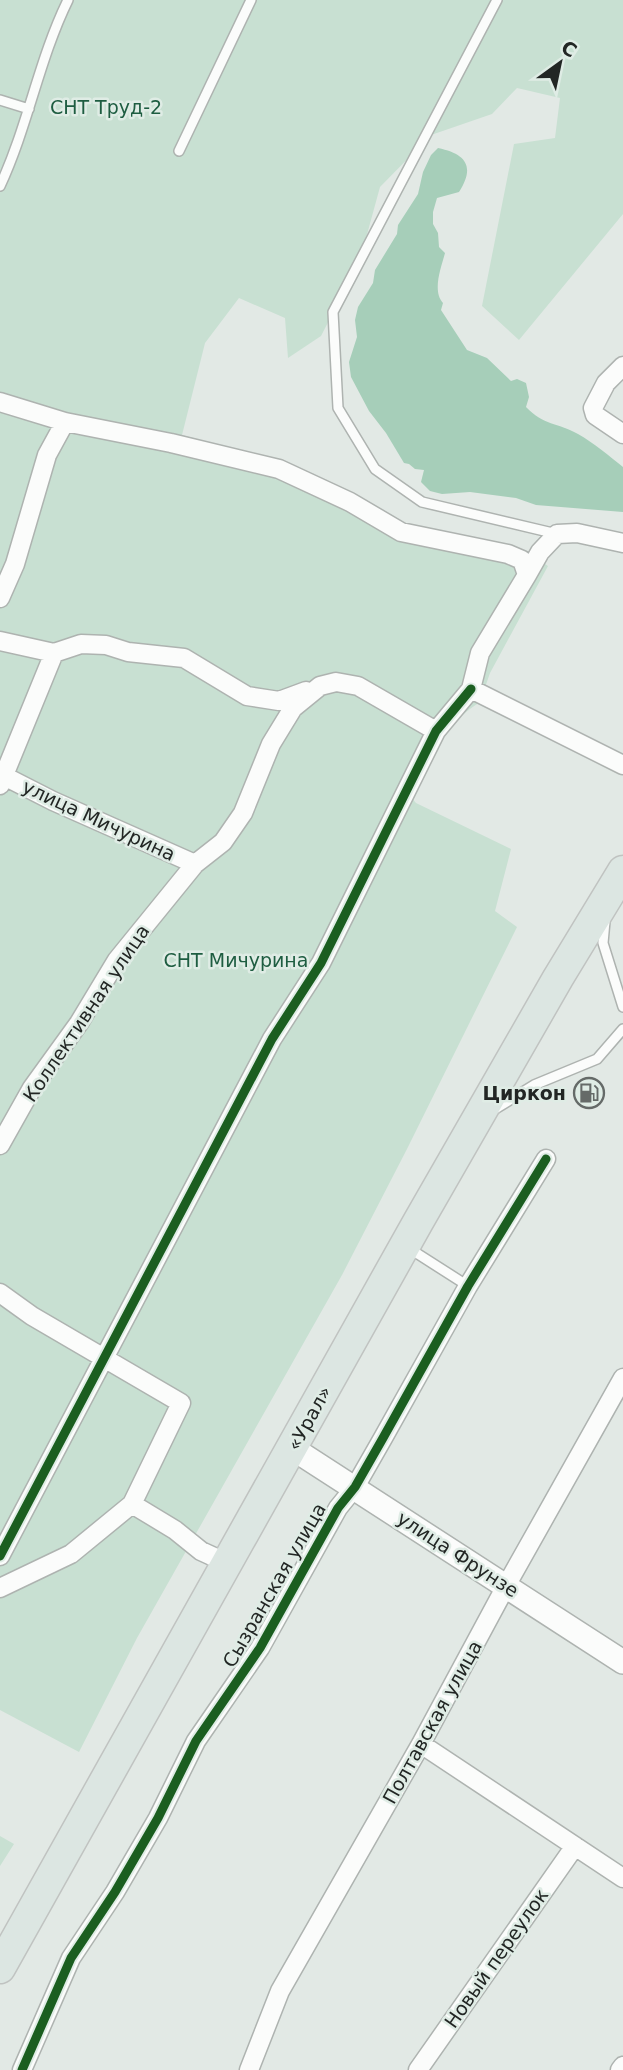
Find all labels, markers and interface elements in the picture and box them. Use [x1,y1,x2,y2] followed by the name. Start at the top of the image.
[525,28,595,98] north arrow
[557,36,581,62] text: С
[50,96,162,118] park label: СНТ Труд-2
[19,775,179,865] street label: улица Мичурина
[18,920,154,1106] street label: Коллективная улица
[164,949,308,971] park label: СНТ Мичурина
[572,1076,606,1110] fuel station icon: Циркон
[482,1082,566,1104] place label: Циркон
[282,1382,336,1454] street label: «Урал»
[218,1499,330,1671] street label: Сызранская улица
[393,1507,523,1601] street label: улица Фрунзе
[378,1637,486,1807] street label: Полтавская улица
[440,1884,552,2032] street label: Новый переулок

